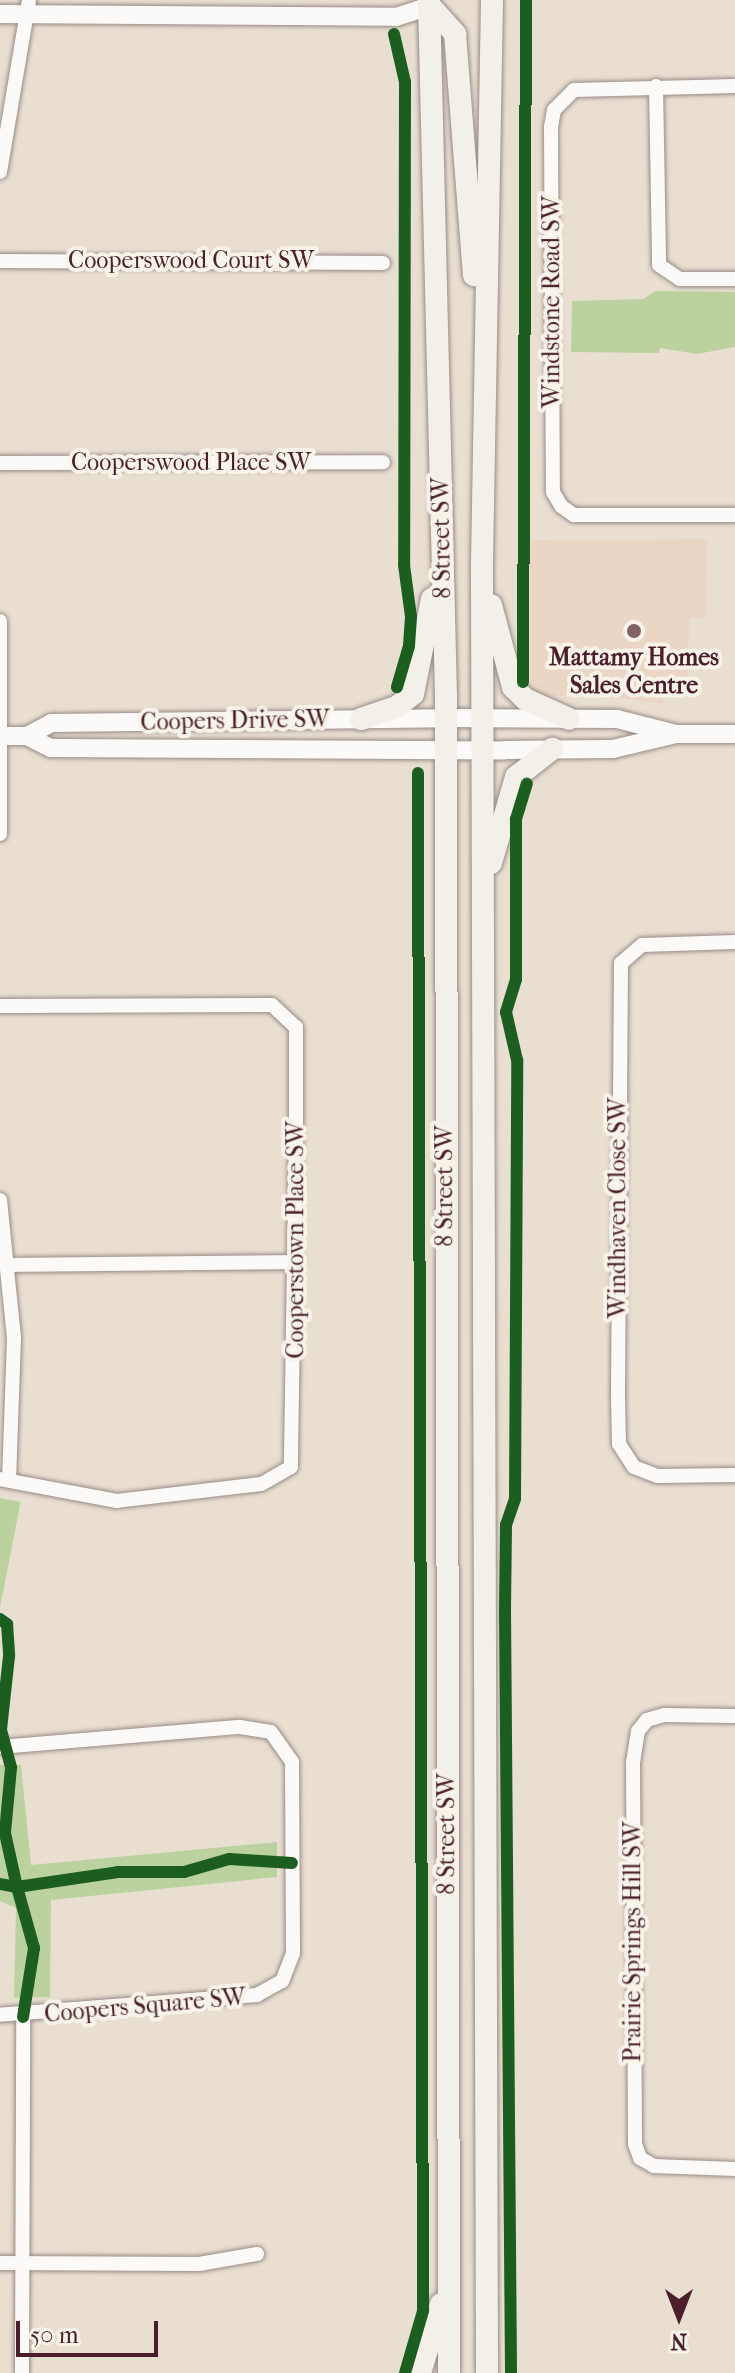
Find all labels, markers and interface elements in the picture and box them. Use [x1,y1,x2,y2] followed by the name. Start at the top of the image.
[538,196,566,408] street label: Windstone Road SW
[68,247,314,275] street label: Cooperswood Court SW
[71,449,311,477] street label: Cooperswood Place SW
[427,477,457,599] street label: 8 Street SW
[625,622,643,640] marker: Mattamy Homes Sales Centre
[549,644,719,700] place label: Mattamy Homes Sales Centre
[140,705,330,737] street label: Coopers Drive SW
[604,1098,632,1318] street label: Windhaven Close SW
[282,1121,310,1359] street label: Cooperstown Place SW
[431,1125,459,1247] street label: 8 Street SW
[433,1773,461,1895] street label: 8 Street SW
[619,1822,647,2062] street label: Prairie Springs Hill SW
[43,1983,247,2029] street label: Coopers Square SW
[639,2277,719,2357] north arrow
[20,2305,162,2355] scale bar
[30,2321,79,2349] text: 50 m
[671,2328,687,2354] text: N

